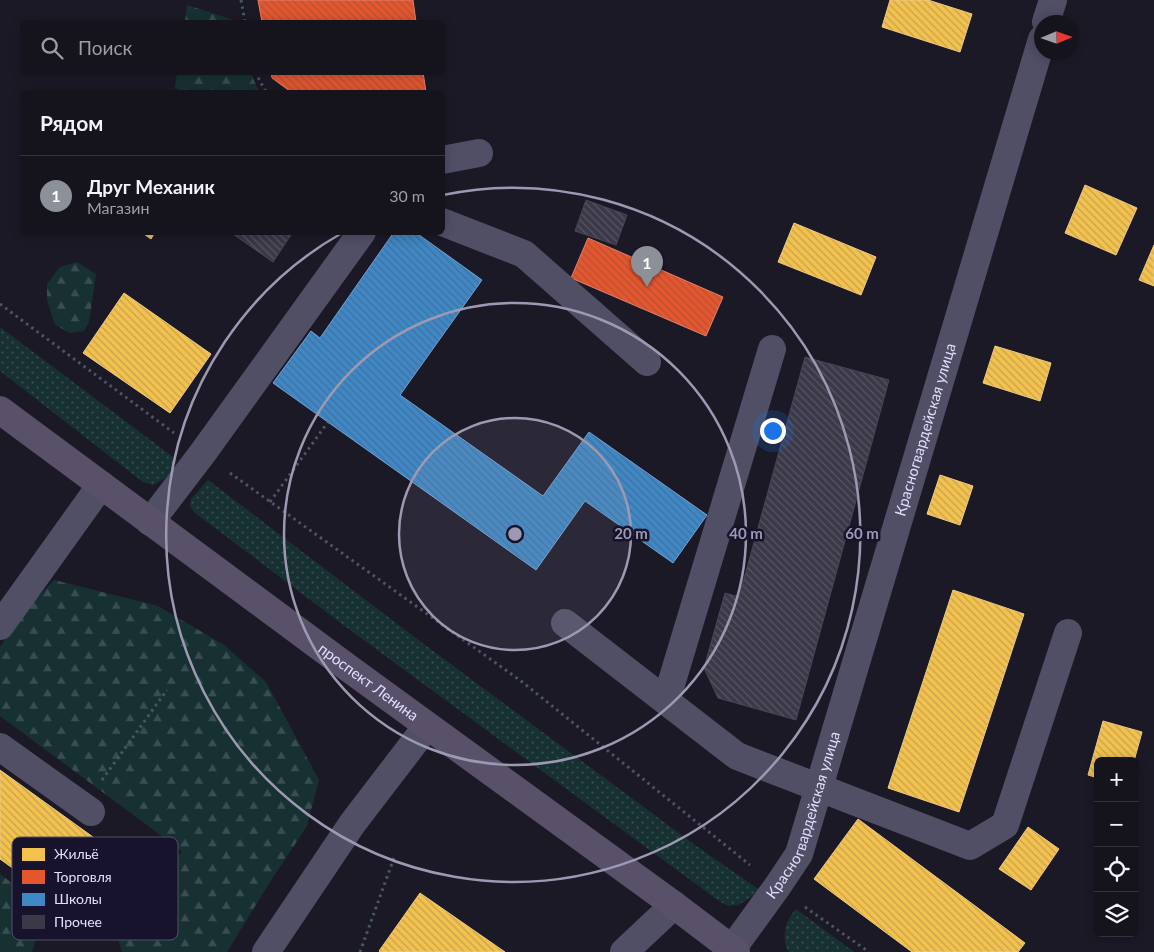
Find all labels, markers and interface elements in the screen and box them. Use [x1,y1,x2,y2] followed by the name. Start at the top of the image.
[1034,15,1079,60] north arrow
[20,20,445,75] search box
[38,34,66,62] icon: search
[78,36,132,59] text: Поиск
[40,110,103,135] text: Рядом
[87,175,215,198] text: Друг Механик
[51,186,61,205] text: 1
[389,186,425,205] text: 30 m
[87,198,149,217] text: Магазин
[631,246,663,287] pin: 1
[890,341,959,518] street label: Красногвардейская улица
[760,418,786,444] your location
[614,524,648,542] text: 20 m
[729,524,763,542] text: 40 m
[845,524,879,542] text: 60 m
[506,525,524,543] centre of rings
[315,639,422,724] street label: проспект Ленина
[762,729,843,902] street label: Красногвардейская улица
[1094,757,1139,937] map controls
[1094,757,1139,802] button: +
[1094,802,1139,847] button: −
[12,837,178,940] legend
[54,845,99,862] text: Жильё
[1094,847,1139,892] button: locate
[54,868,112,885] text: Торговля
[54,890,102,907] text: Школы
[1094,892,1139,937] button: layers
[54,913,102,930] text: Прочее

